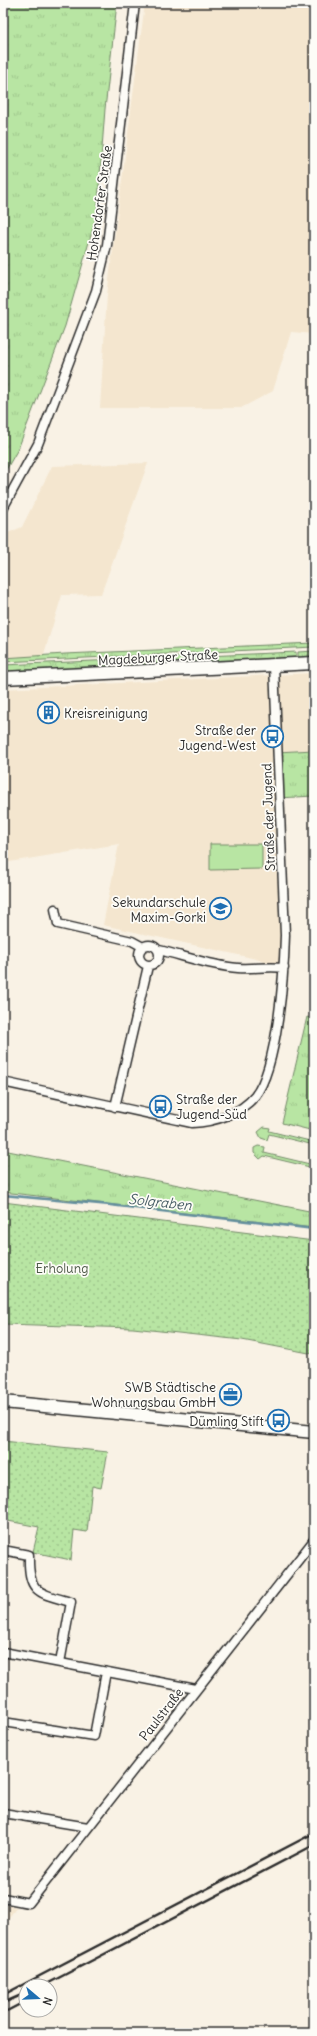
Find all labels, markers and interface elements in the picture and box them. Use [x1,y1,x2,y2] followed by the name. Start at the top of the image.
[83,144,116,262] street label: Hohendorfer Straße
[98,646,219,669] street label: Magdeburger Straße
[36,700,62,726] building icon: Kreisreinigung
[64,705,148,722] place label: Kreisreinigung
[179,722,257,754] place label: Straße der Jugend-West
[259,724,285,750] bus stop icon: Straße der Jugend-West
[258,763,279,871] street label: Straße der Jugend
[112,894,206,926] place label: Sekundarschule Maxim-Gorki
[208,896,234,922] school or university icon: Sekundarschule Maxim-Gorki
[176,1091,247,1123] place label: Straße der Jugend-Süd
[147,1093,173,1119] bus stop icon: Straße der Jugend-Süd
[127,1190,193,1214] water label: Solgraben
[36,1260,88,1277] park label: Erholung
[92,1379,216,1411] place label: SWB Städtische Wohnungsbau GmbH
[218,1381,244,1407] office icon: SWB Städtische Wohnungsbau GmbH
[266,1408,292,1434] bus stop icon: Dümling Stift
[189,1413,265,1430] place label: Dümling Stift
[136,1685,187,1744] street label: Paulstraße
[18,1978,58,2018] north arrow
[40,1995,55,2007] text: N

